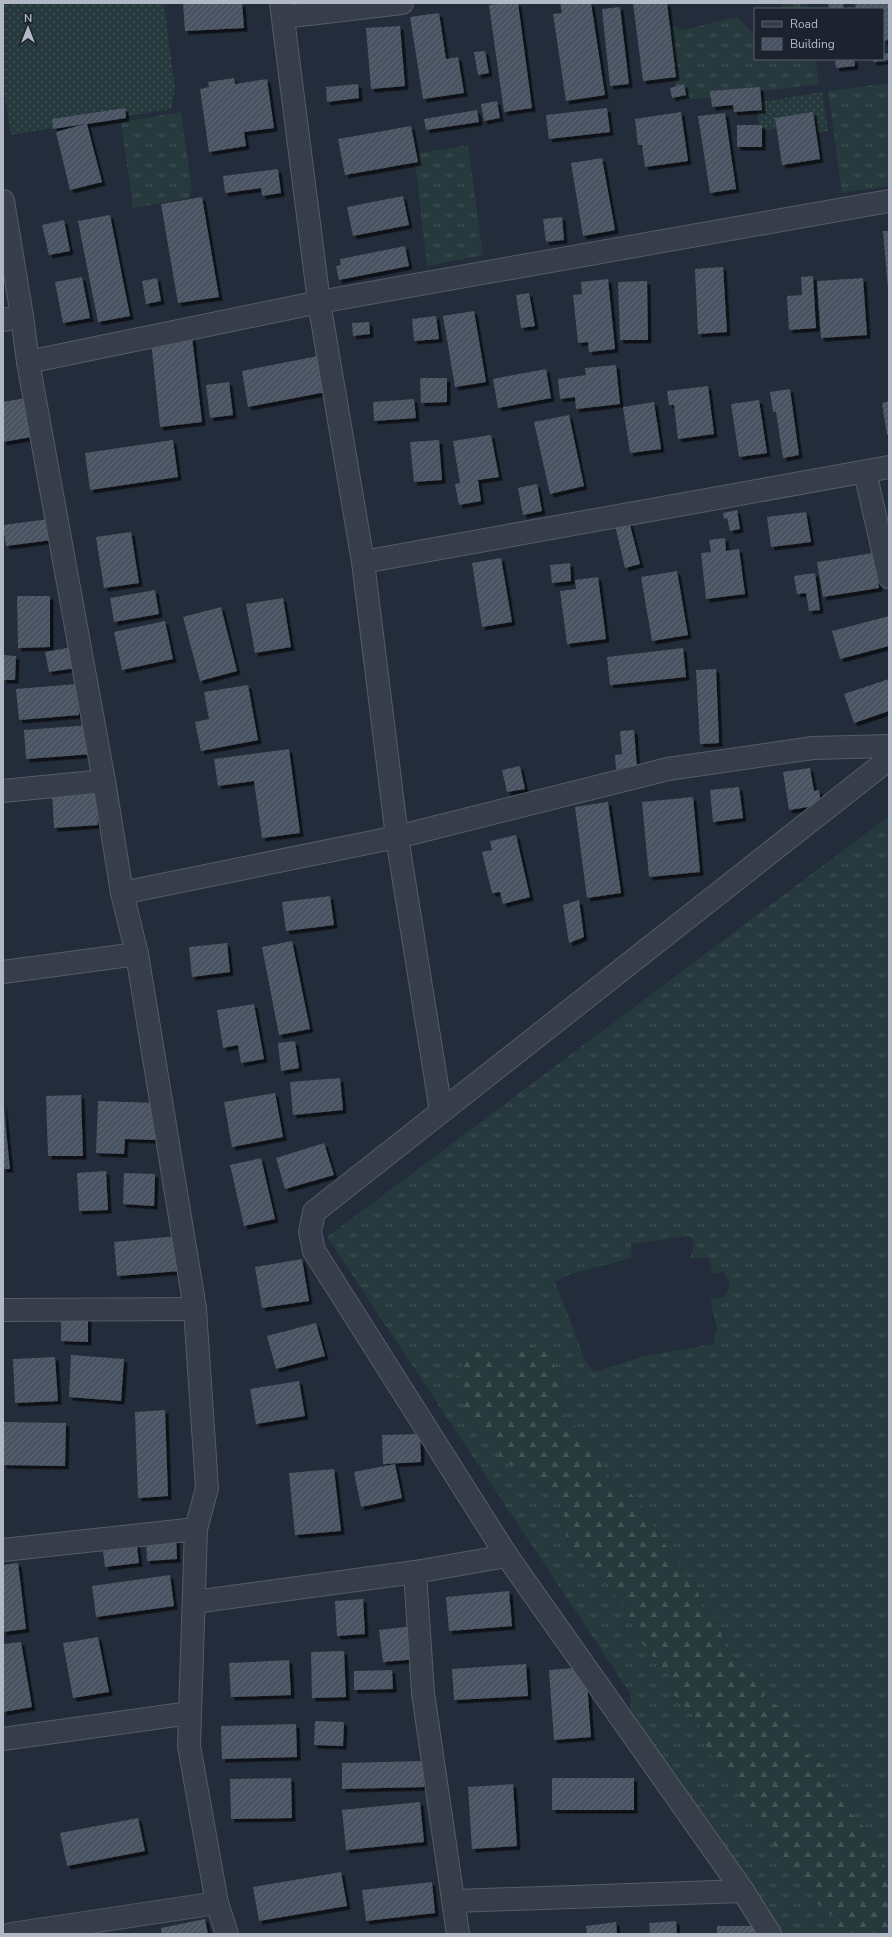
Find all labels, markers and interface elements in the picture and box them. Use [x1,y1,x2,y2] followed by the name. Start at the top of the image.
[8,8,48,48] north arrow
[754,8,884,60] legend
[24,11,32,26] text: N
[790,16,818,32] text: Road
[790,36,835,52] text: Building

